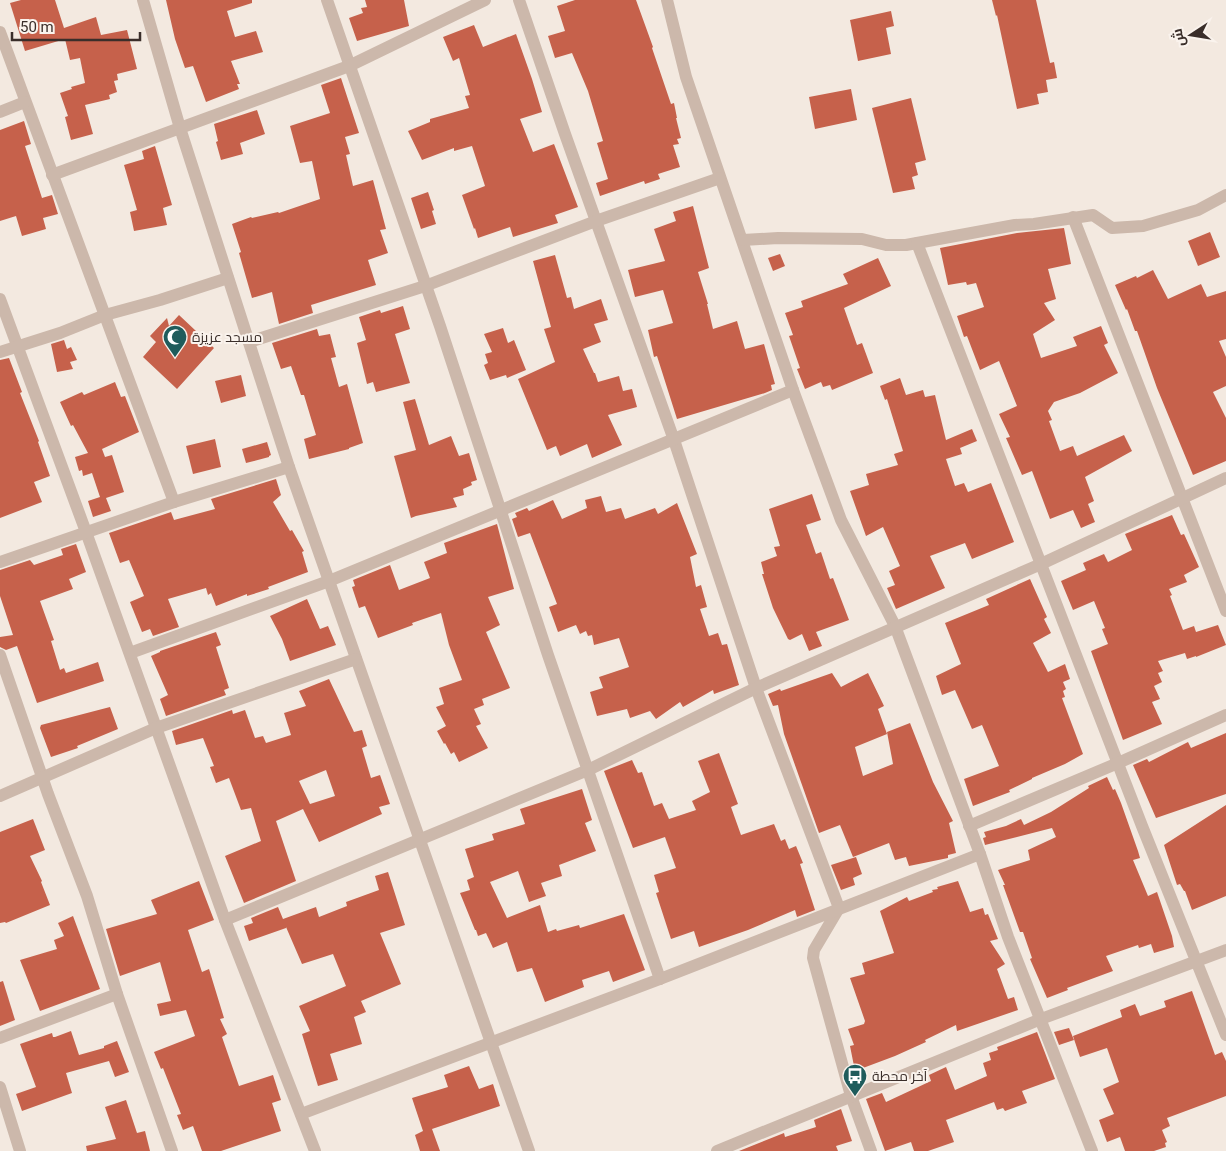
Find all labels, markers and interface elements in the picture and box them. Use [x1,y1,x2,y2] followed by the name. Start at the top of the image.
[12,10,140,42] scale bar
[1166,10,1216,60] north arrow
[20,18,54,36] text: 50 m
[1169,27,1189,48] text: ش
[162,324,188,358] mosque icon: مسجد عزيزة
[192,329,262,345] place label: مسجد عزيزة
[842,1063,868,1097] bus stop icon: آخر محطة
[872,1068,927,1084] place label: آخر محطة

